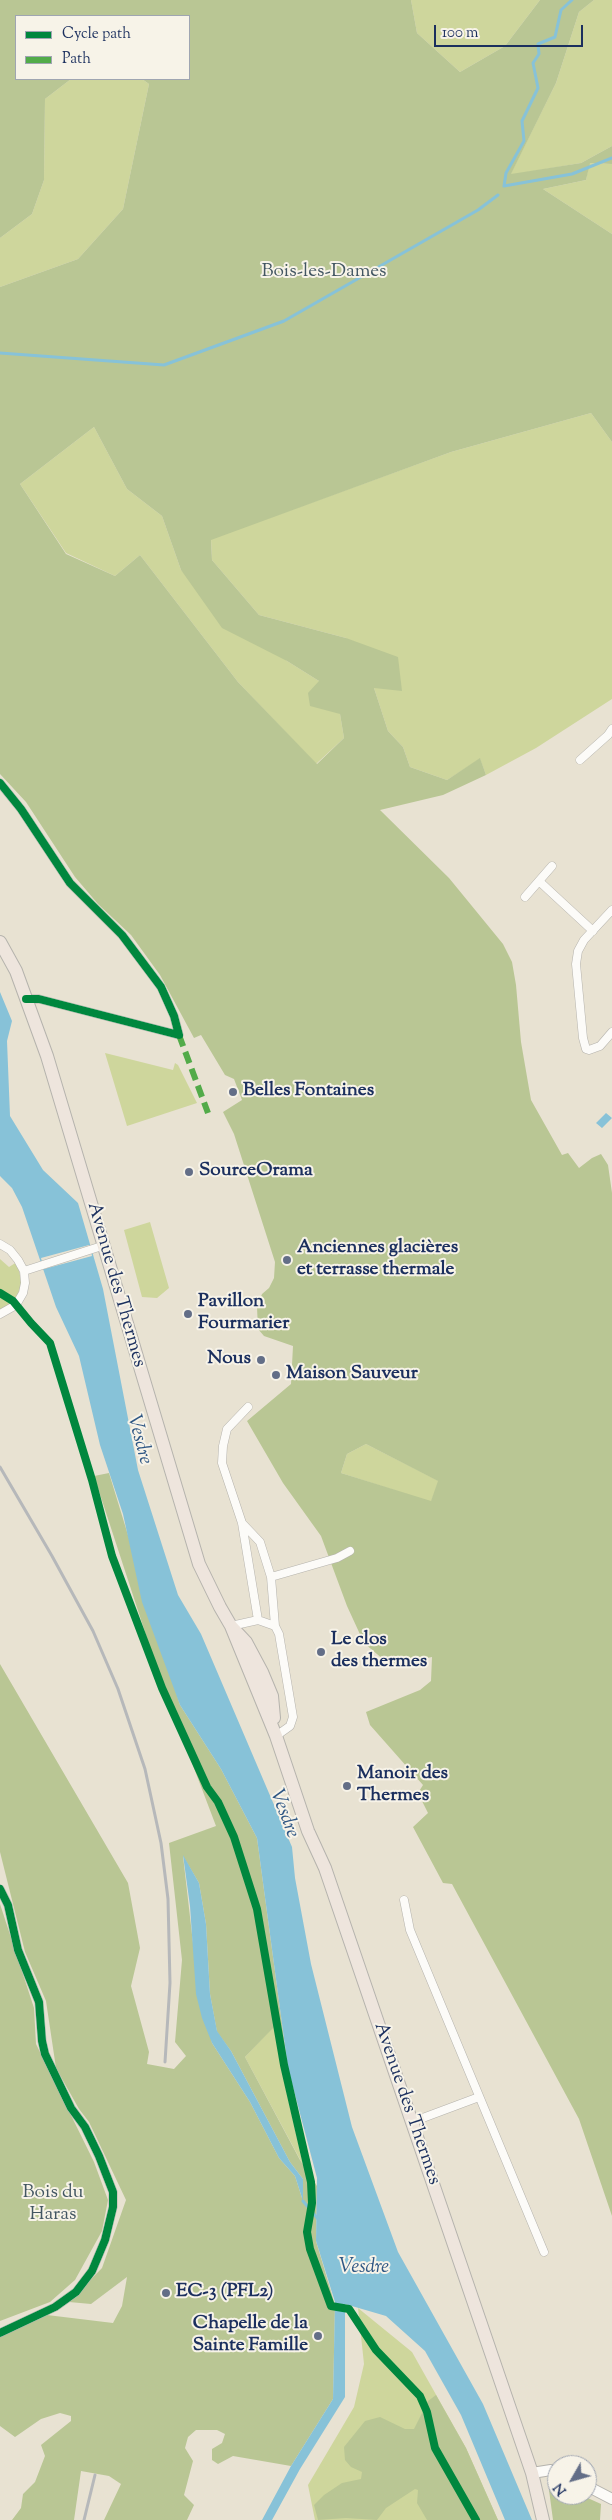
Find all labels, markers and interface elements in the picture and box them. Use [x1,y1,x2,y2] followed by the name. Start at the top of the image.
[15,15,190,80] legend
[437,15,586,47] scale bar
[442,23,478,44] text: 100 m
[62,24,131,45] text: Cycle path
[62,49,91,70] text: Path
[261,262,387,284] park label: Bois-les-Dames
[243,1081,374,1103] place label: Belles Fontaines
[227,1086,239,1098] marker: Belles Fontaines
[199,1161,313,1183] place label: SourceOrama
[183,1166,195,1178] marker: SourceOrama
[81,1200,149,1370] street label: Avenue des Thermes
[297,1238,458,1282] place label: Anciennes glacières et terrasse thermale
[281,1254,293,1266] marker: Anciennes glacières et terrasse thermale
[198,1292,289,1336] place label: Pavillon Fourmarier
[182,1308,194,1320] marker: Pavillon Fourmarier
[207,1349,251,1371] place label: Nous
[255,1354,267,1366] marker: Nous
[286,1364,418,1386] place label: Maison Sauveur
[270,1369,282,1381] marker: Maison Sauveur
[120,1413,156,1467] water label: Vesdre
[331,1630,427,1674] place label: Le clos des thermes
[315,1646,327,1658] marker: Le clos des thermes
[357,1764,448,1808] place label: Manoir des Thermes
[341,1780,353,1792] marker: Manoir des Thermes
[263,1786,303,1842] water label: Vesdre
[367,2020,445,2188] street label: Avenue des Thermes
[23,2183,83,2227] park label: Bois du Haras
[339,2257,389,2281] water label: Vesdre
[176,2282,273,2304] place label: EC-3 (PFL2)
[160,2287,172,2299] marker: EC-3 (PFL2)
[193,2314,308,2358] place label: Chapelle de la Sainte Famille
[312,2330,324,2342] marker: Chapelle de la Sainte Famille
[547,2455,597,2505] north arrow
[550,2478,572,2499] text: N

